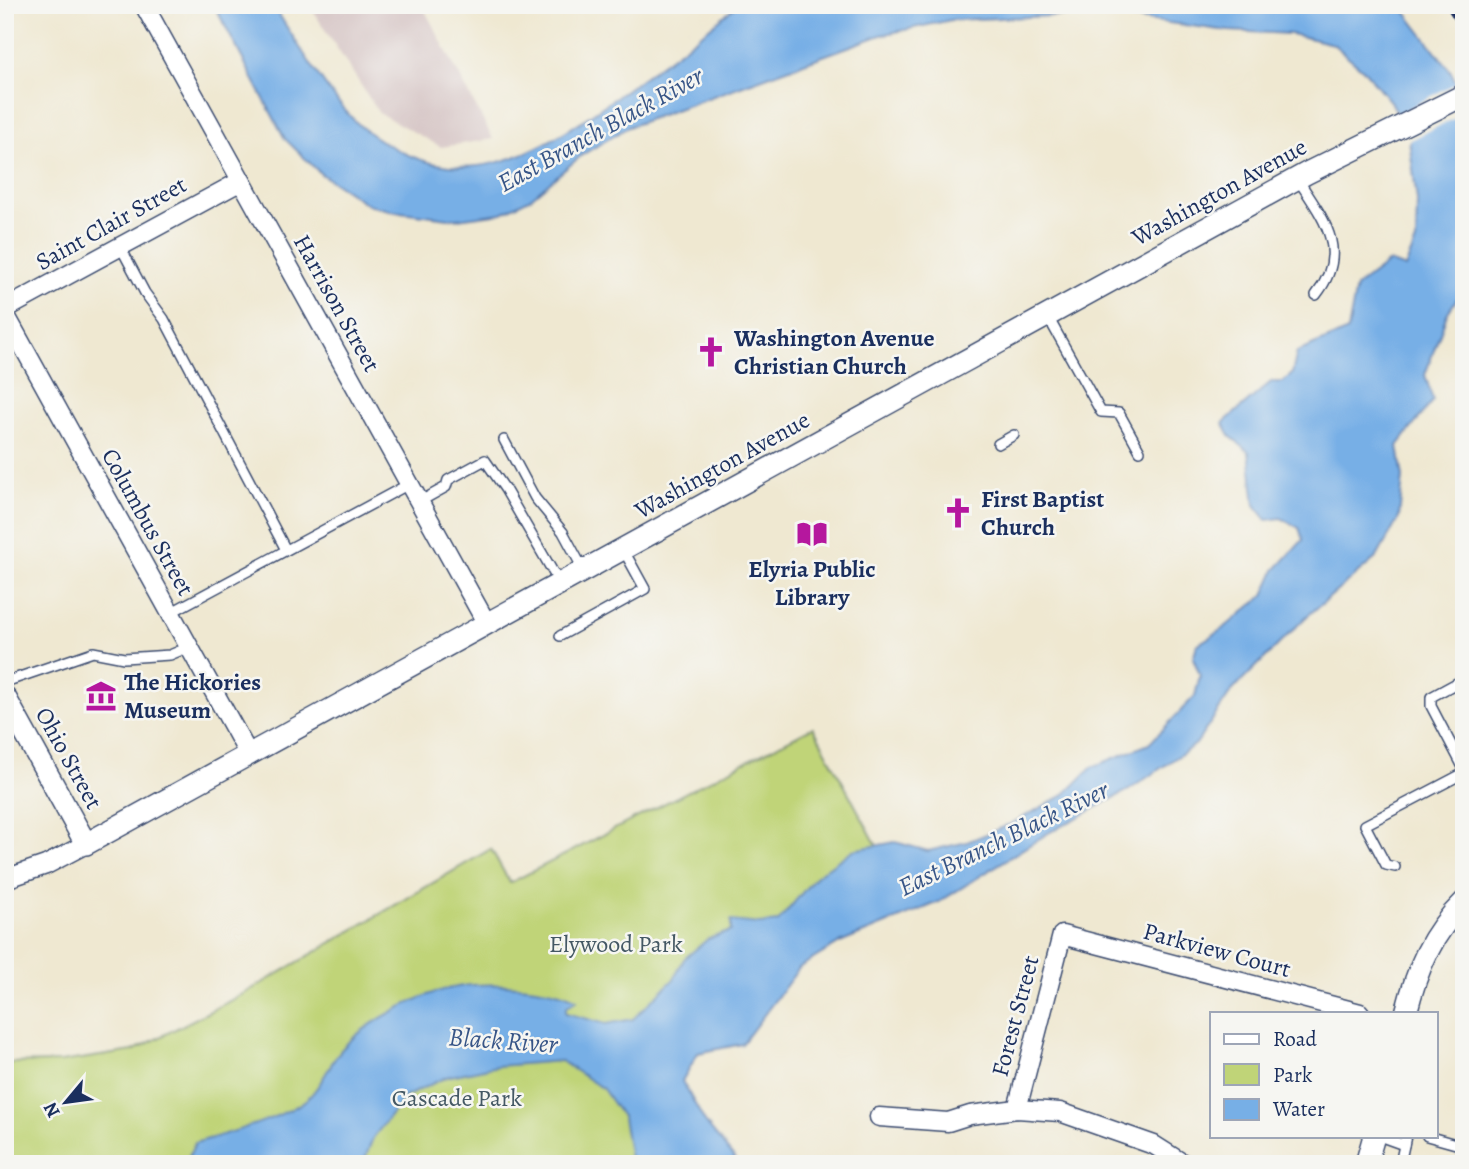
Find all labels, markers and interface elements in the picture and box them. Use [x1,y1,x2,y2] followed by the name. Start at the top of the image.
[491,58,710,200] water label: East Branch Black River
[1125,131,1312,254] street label: Washington Avenue
[30,168,192,278] street label: Saint Clair Street
[286,229,388,377] street label: Harrison Street
[733,322,935,382] place label: Washington Avenue Christian Church
[694,335,728,369] church icon: Washington Avenue Christian Church
[628,404,815,527] street label: Washington Avenue
[94,443,202,601] street label: Columbus Street
[981,483,1104,543] place label: First Baptist Church
[941,496,975,530] church icon: First Baptist Church
[795,517,829,551] library icon: Elyria Public Library
[748,553,876,613] place label: Elyria Public Library
[124,666,261,726] place label: The Hickories Museum
[84,679,118,713] museum icon: The Hickories Museum
[28,701,110,815] street label: Ohio Street
[892,772,1115,905] water label: East Branch Black River
[1140,915,1294,985] street label: Parkview Court
[549,928,683,960] park label: Elywood Park
[983,952,1047,1080] street label: Forest Street
[1210,1012,1438,1138] legend
[447,1019,560,1062] water label: Black River
[1273,1025,1317,1053] text: Road
[1273,1061,1313,1089] text: Park
[32,1068,102,1138] north arrow
[392,1082,522,1114] park label: Cascade Park
[1272,1095,1325,1123] text: Water
[37,1097,67,1122] text: N

